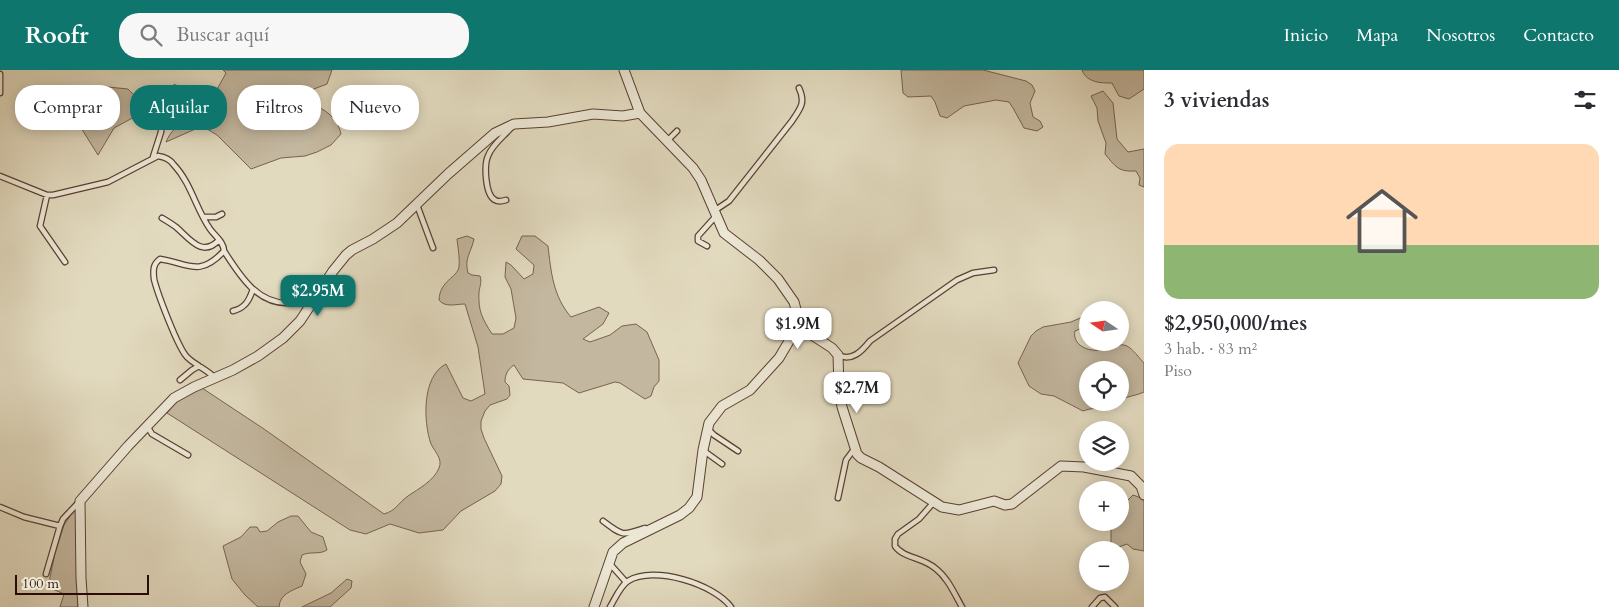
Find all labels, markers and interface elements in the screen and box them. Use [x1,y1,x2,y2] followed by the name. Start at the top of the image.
[119,13,469,58] search box
[25,19,89,52] text: Roofr
[137,21,165,49] icon: search
[177,22,269,48] text: Buscar aquí
[1284,23,1328,48] text: Inicio
[1356,23,1398,48] text: Mapa
[1426,23,1495,48] text: Nosotros
[1523,23,1594,48] text: Contacto
[15,85,120,130] chip: Comprar
[130,85,227,130] chip: Alquilar
[237,85,321,130] chip: Filtros
[331,85,419,130] chip: Nuevo
[1164,86,1270,115] text: 3 viviendas
[1571,86,1599,114] icon: filters
[1337,176,1427,266] icon: home
[277,274,359,317] pin: $2.95M
[292,280,344,302] text: $2.95M
[1079,301,1129,351] north arrow
[1079,301,1129,591] map controls
[763,308,833,350] pin: $1.9M
[1164,309,1307,338] text: $2,950,000/mes
[776,313,820,335] text: $1.9M
[1164,338,1257,360] text: 3 hab. · 83 m²
[1164,360,1192,382] text: Piso
[1079,361,1129,411] button: locate
[822,372,892,414] pin: $2.7M
[835,377,879,399] text: $2.7M
[1079,421,1129,471] button: layers
[1079,481,1129,531] button: +
[1079,541,1129,591] button: −
[15,572,149,595] scale bar
[22,574,59,593] text: 100 m

